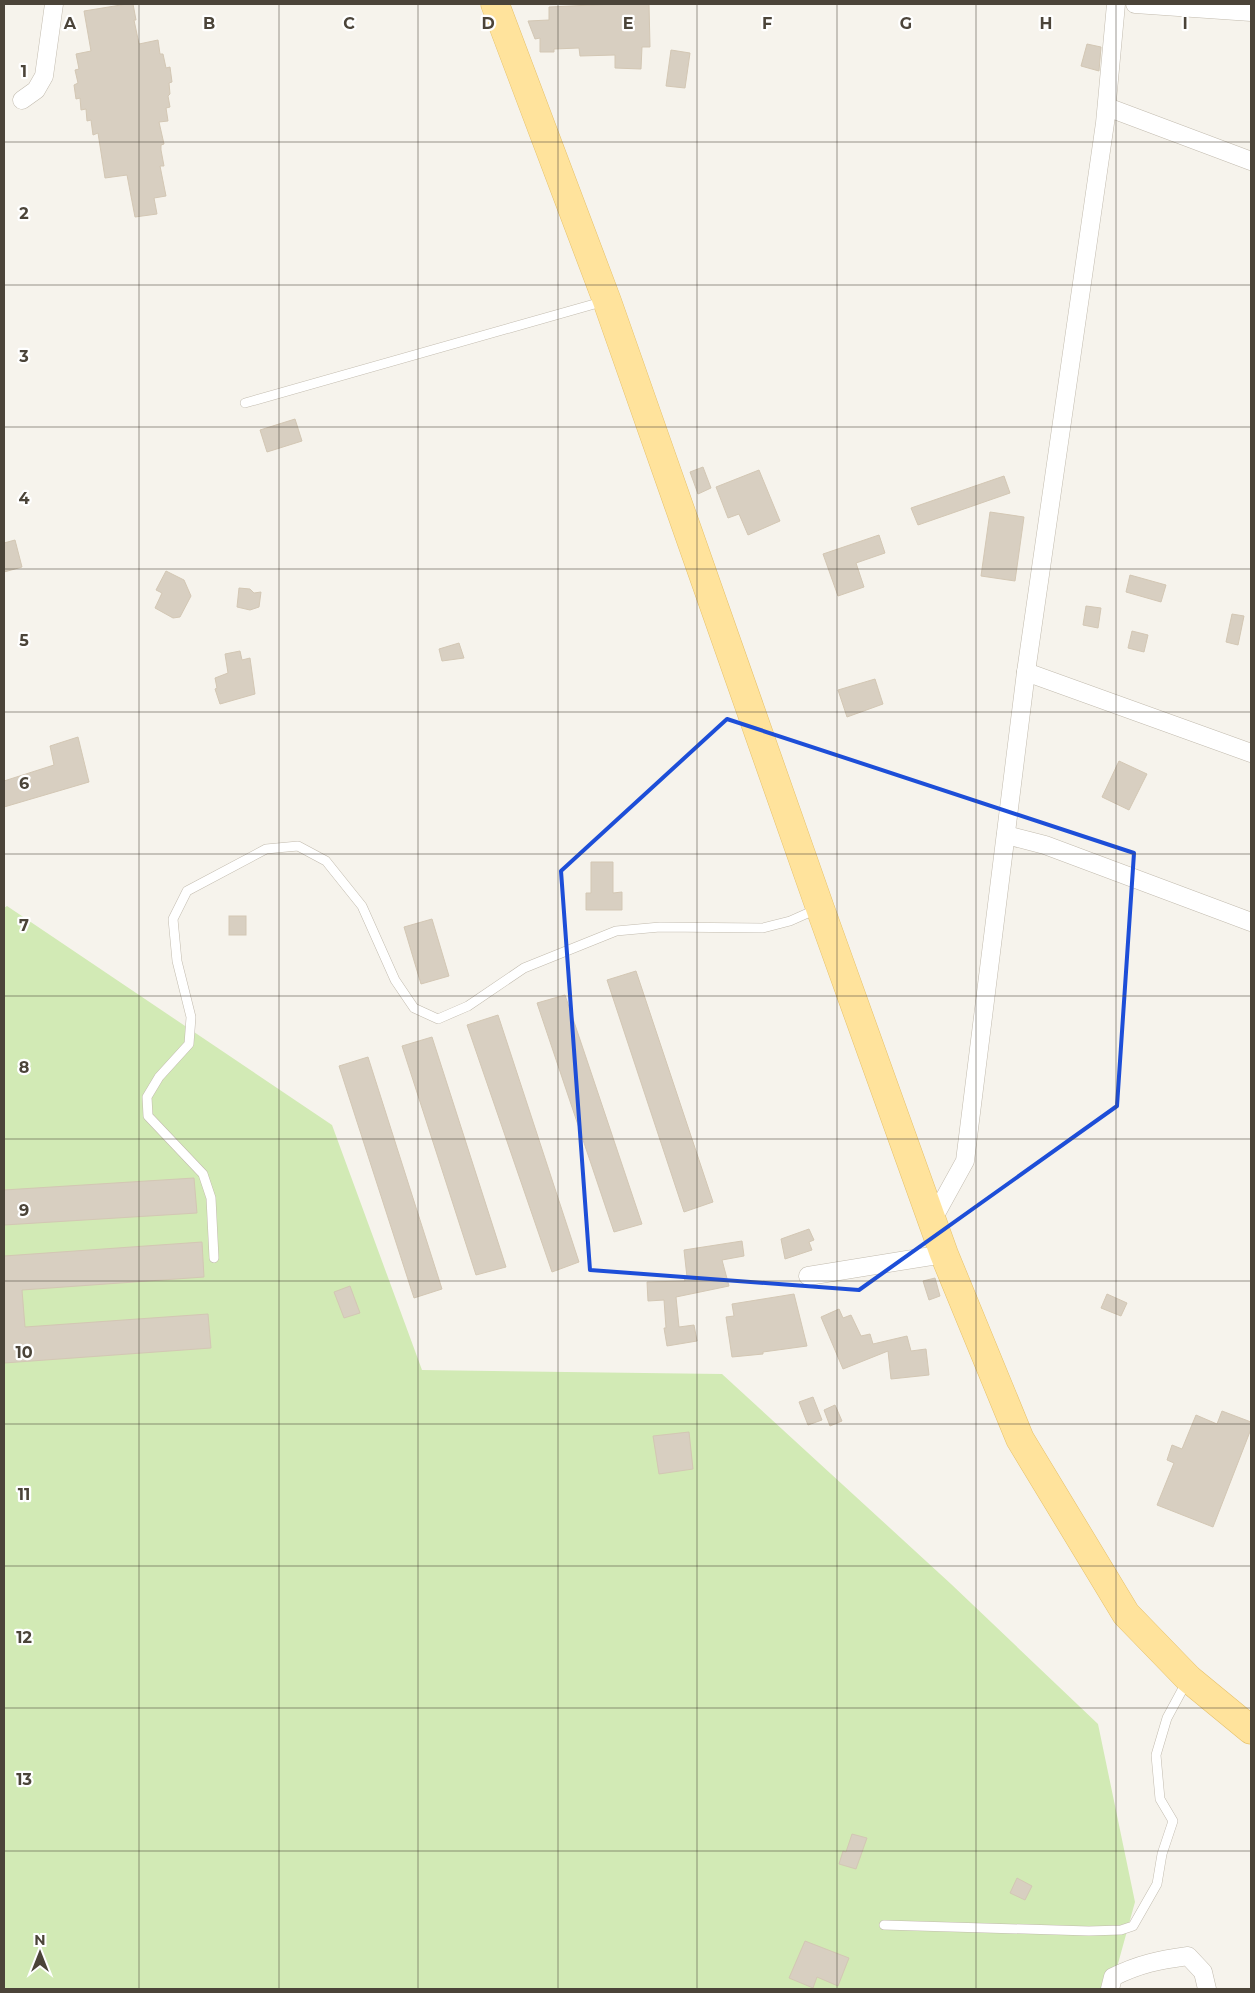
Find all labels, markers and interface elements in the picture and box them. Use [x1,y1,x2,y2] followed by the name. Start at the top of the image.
[63,14,77,33] text: A
[203,14,215,33] text: B
[343,14,355,33] text: C
[481,14,495,33] text: D
[623,14,633,33] text: E
[762,14,772,33] text: F
[900,14,912,33] text: G
[1040,14,1052,33] text: H
[1182,14,1188,33] text: I
[21,62,27,81] text: 1
[19,204,29,223] text: 2
[18,347,29,366] text: 3
[18,489,30,508] text: 4
[19,631,29,650] text: 5
[19,774,29,793] text: 6
[19,916,29,935] text: 7
[19,1058,29,1077] text: 8
[19,1201,29,1220] text: 9
[15,1343,33,1362] text: 10
[18,1485,30,1504] text: 11
[16,1628,32,1647] text: 12
[16,1770,32,1789] text: 13
[15,1928,65,1978] north arrow
[34,1931,46,1949] text: N

